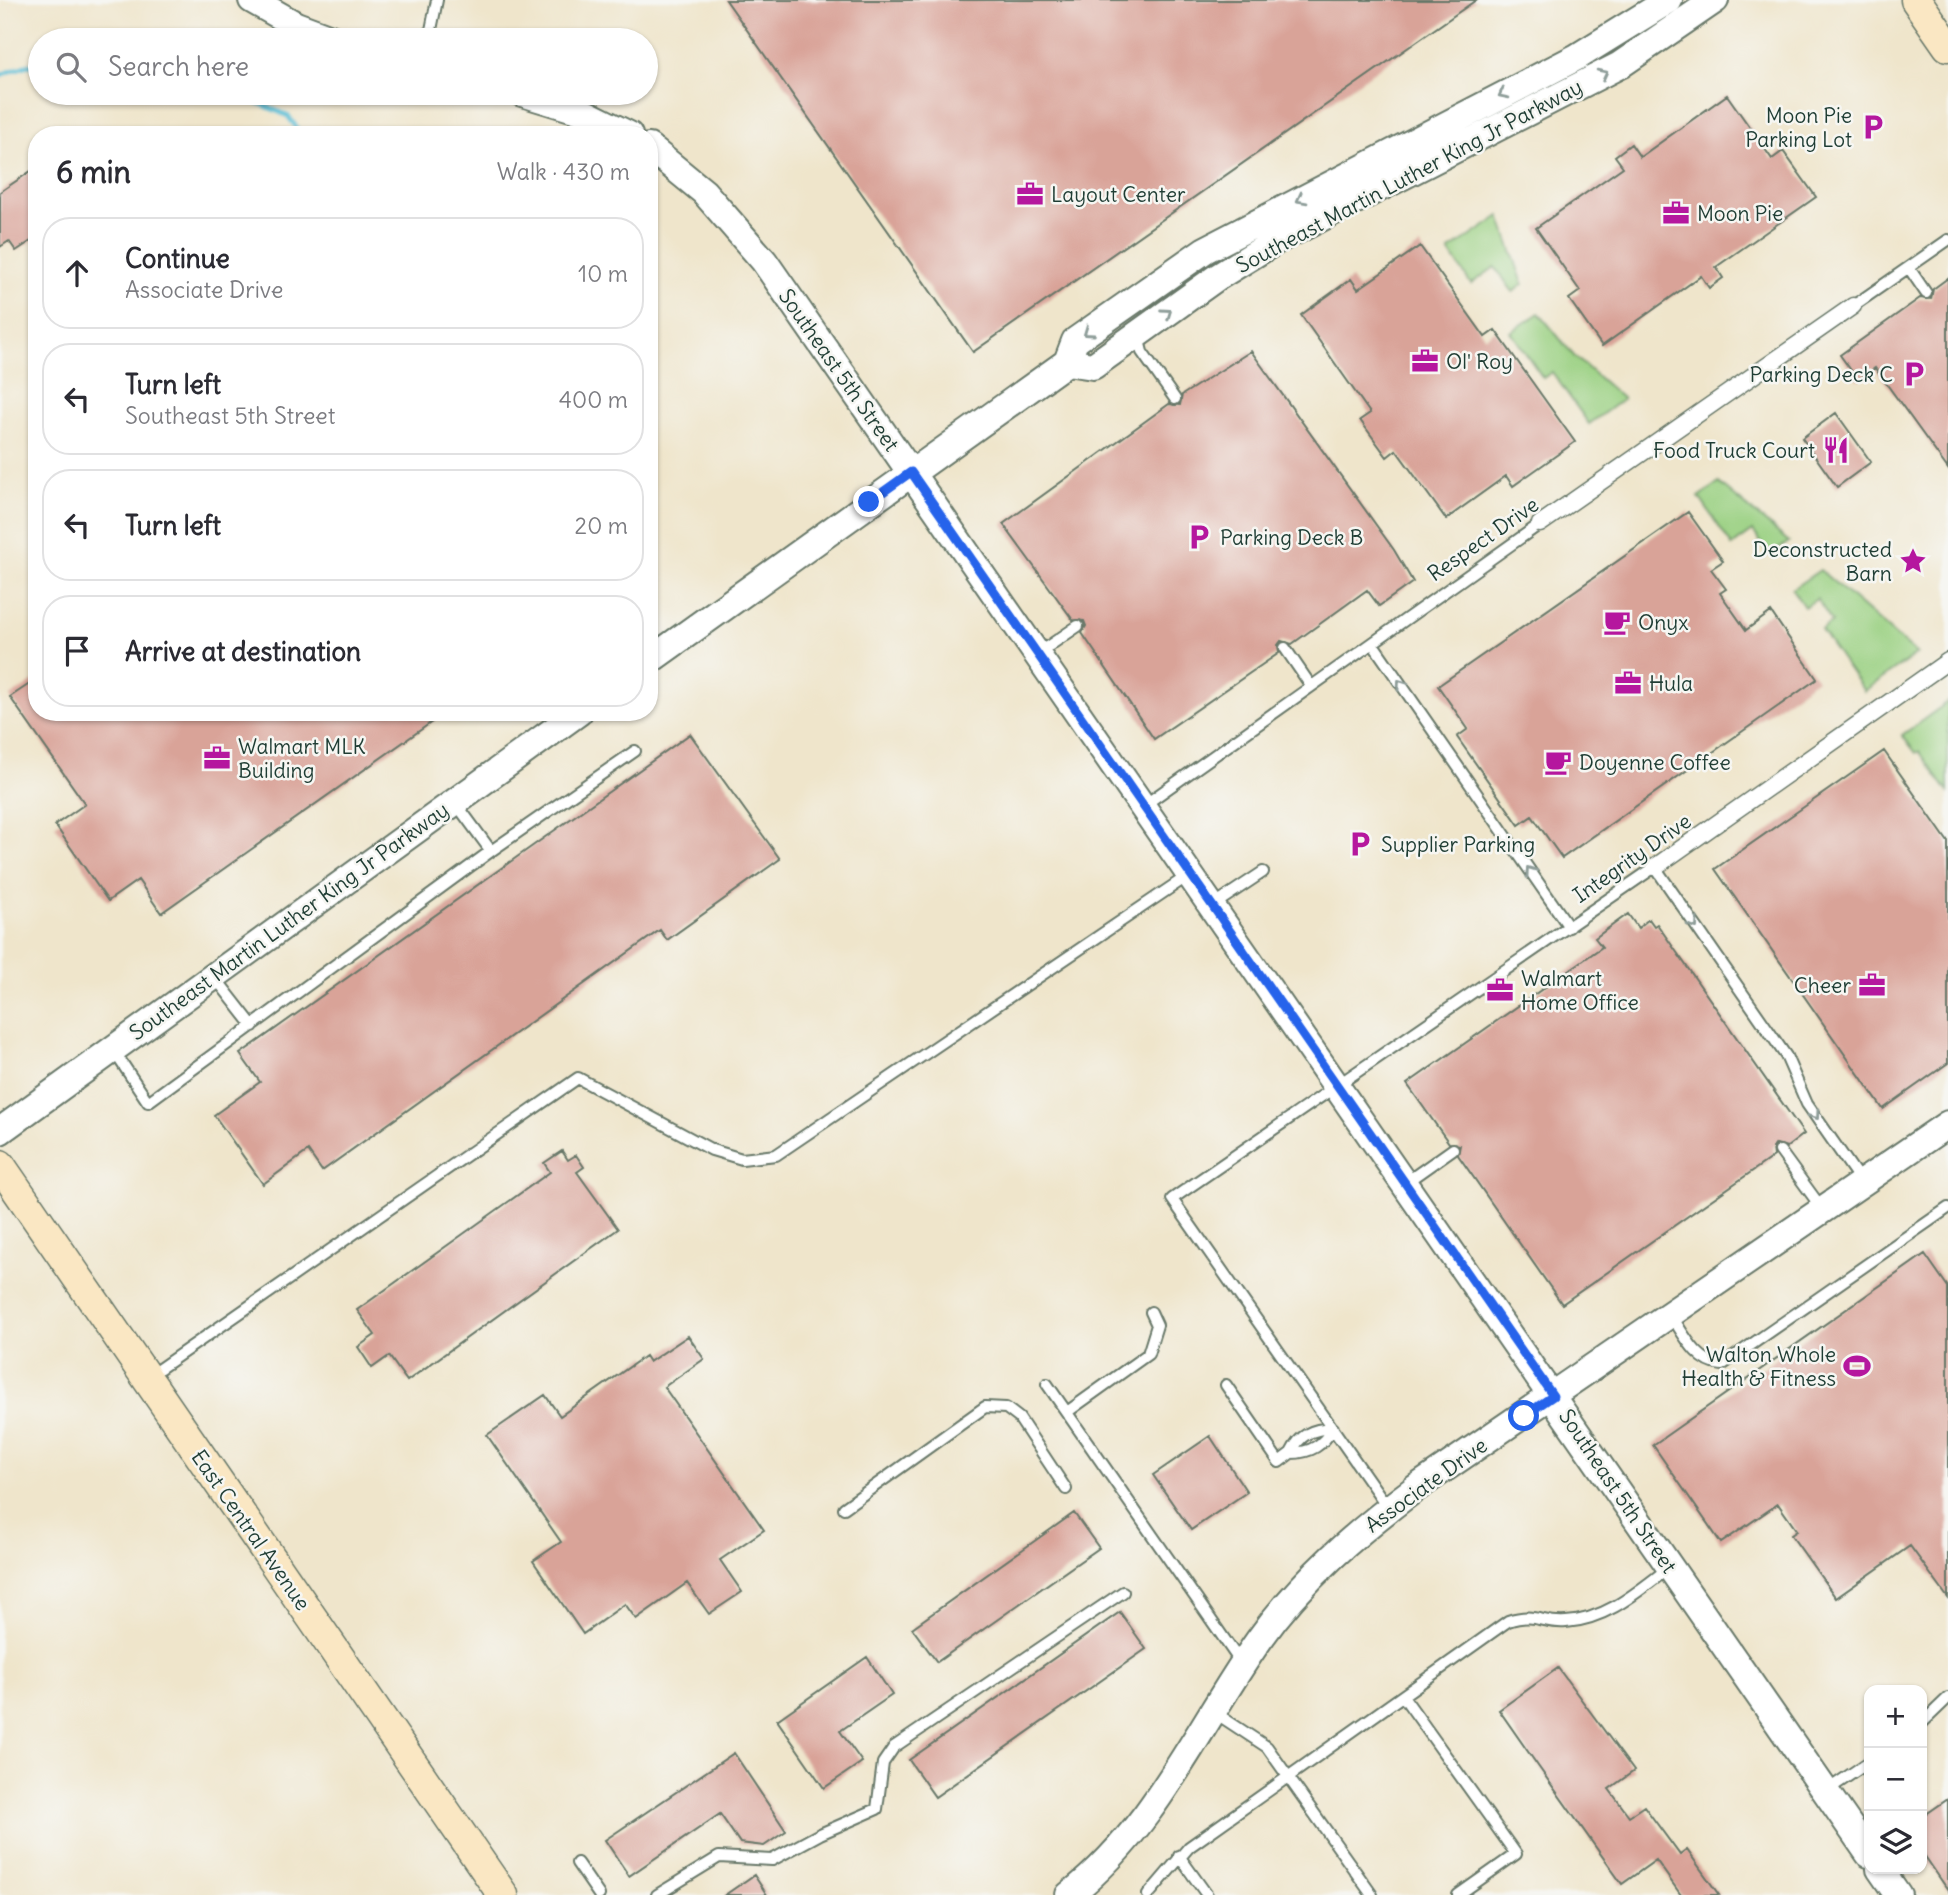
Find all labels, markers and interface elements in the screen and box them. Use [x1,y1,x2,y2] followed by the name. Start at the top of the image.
[28,28,658,105] search box
[52,48,90,86] icon: search
[108,50,249,83] text: Search here
[1595,69,1608,83] one-way arrow
[1231,73,1587,279] street label: Southeast Martin Luther King Jr Parkway
[1498,86,1510,100] one-way arrow
[1745,102,1852,153] place label: Moon Pie Parking Lot
[1858,112,1888,142] parking icon: Moon Pie Parking Lot
[56,153,131,191] text: 6 min
[497,157,630,186] text: Walk · 430 m
[1015,179,1045,209] office icon: Layout Center
[1051,181,1186,208] place label: Layout Center
[1296,191,1309,205] one-way arrow
[1661,198,1691,228] office icon: Moon Pie
[1697,200,1783,227] place label: Moon Pie
[125,242,230,275] text: Continue
[58,254,96,292] icon: ahead
[578,259,628,288] text: 10 m
[125,275,283,304] text: Associate Drive
[773,284,905,456] street label: Southeast 5th Street
[1159,309,1172,321] one-way arrow
[1083,324,1096,336] one-way arrow
[1410,346,1440,376] office icon: Ol' Roy
[1446,348,1513,375] place label: Ol' Roy
[1899,359,1929,389] parking icon: Parking Deck C
[1750,361,1893,388] place label: Parking Deck C
[125,368,221,401] text: Turn left
[58,380,96,418] icon: left
[559,385,628,414] text: 400 m
[125,401,336,430] text: Southeast 5th Street
[1821,435,1851,465] restaurant icon: Food Truck Court
[1653,437,1815,464] place label: Food Truck Court
[853,486,884,517] route end
[1422,491,1544,587] street label: Respect Drive
[58,506,96,544] icon: left
[125,509,221,542] text: Turn left
[575,511,628,540] text: 20 m
[1184,522,1214,552] parking icon: Parking Deck B
[1220,524,1363,551] place label: Parking Deck B
[1753,536,1892,587] place label: Deconstructed Barn
[1898,546,1928,576] place icon: Deconstructed Barn
[1602,607,1632,637] cafe icon: Onyx
[1638,609,1689,636] place label: Onyx
[58,632,96,670] icon: arrive
[125,635,361,668] text: Arrive at destination
[1613,668,1643,698] office icon: Hula
[1649,670,1693,697] place label: Hula
[1397,679,1409,692] one-way arrow
[238,733,366,784] place label: Walmart MLK Building
[202,743,232,773] office icon: Walmart MLK Building
[1543,747,1573,777] cafe icon: Doyenne Coffee
[1579,749,1731,776] place label: Doyenne Coffee
[124,796,454,1046] street label: Southeast Martin Luther King Jr Parkway
[1568,807,1696,909] street label: Integrity Drive
[1345,829,1375,859] parking icon: Supplier Parking
[1381,831,1535,858] place label: Supplier Parking
[1526,866,1538,879] one-way arrow
[1685,916,1698,929] one-way arrow
[1521,965,1639,1016] place label: Walmart Home Office
[1857,970,1887,1000] office icon: Cheer
[1794,972,1851,999] place label: Cheer
[1485,975,1515,1005] office icon: Walmart Home Office
[1807,1107,1819,1120] one-way arrow
[1682,1341,1836,1392] place label: Walton Whole Health & Fitness
[1842,1351,1872,1381] sports icon: Walton Whole Health & Fitness
[1508,1400,1539,1431] route start
[1553,1404,1683,1578] street label: Southeast 5th Street
[1360,1432,1492,1538] street label: Associate Drive
[186,1445,316,1615] street label: East Central Avenue
[1864,1685,1927,1874] map controls
[1864,1685,1927,1748] button: +
[1864,1748,1927,1811] button: −
[1864,1811,1927,1874] button: layers

